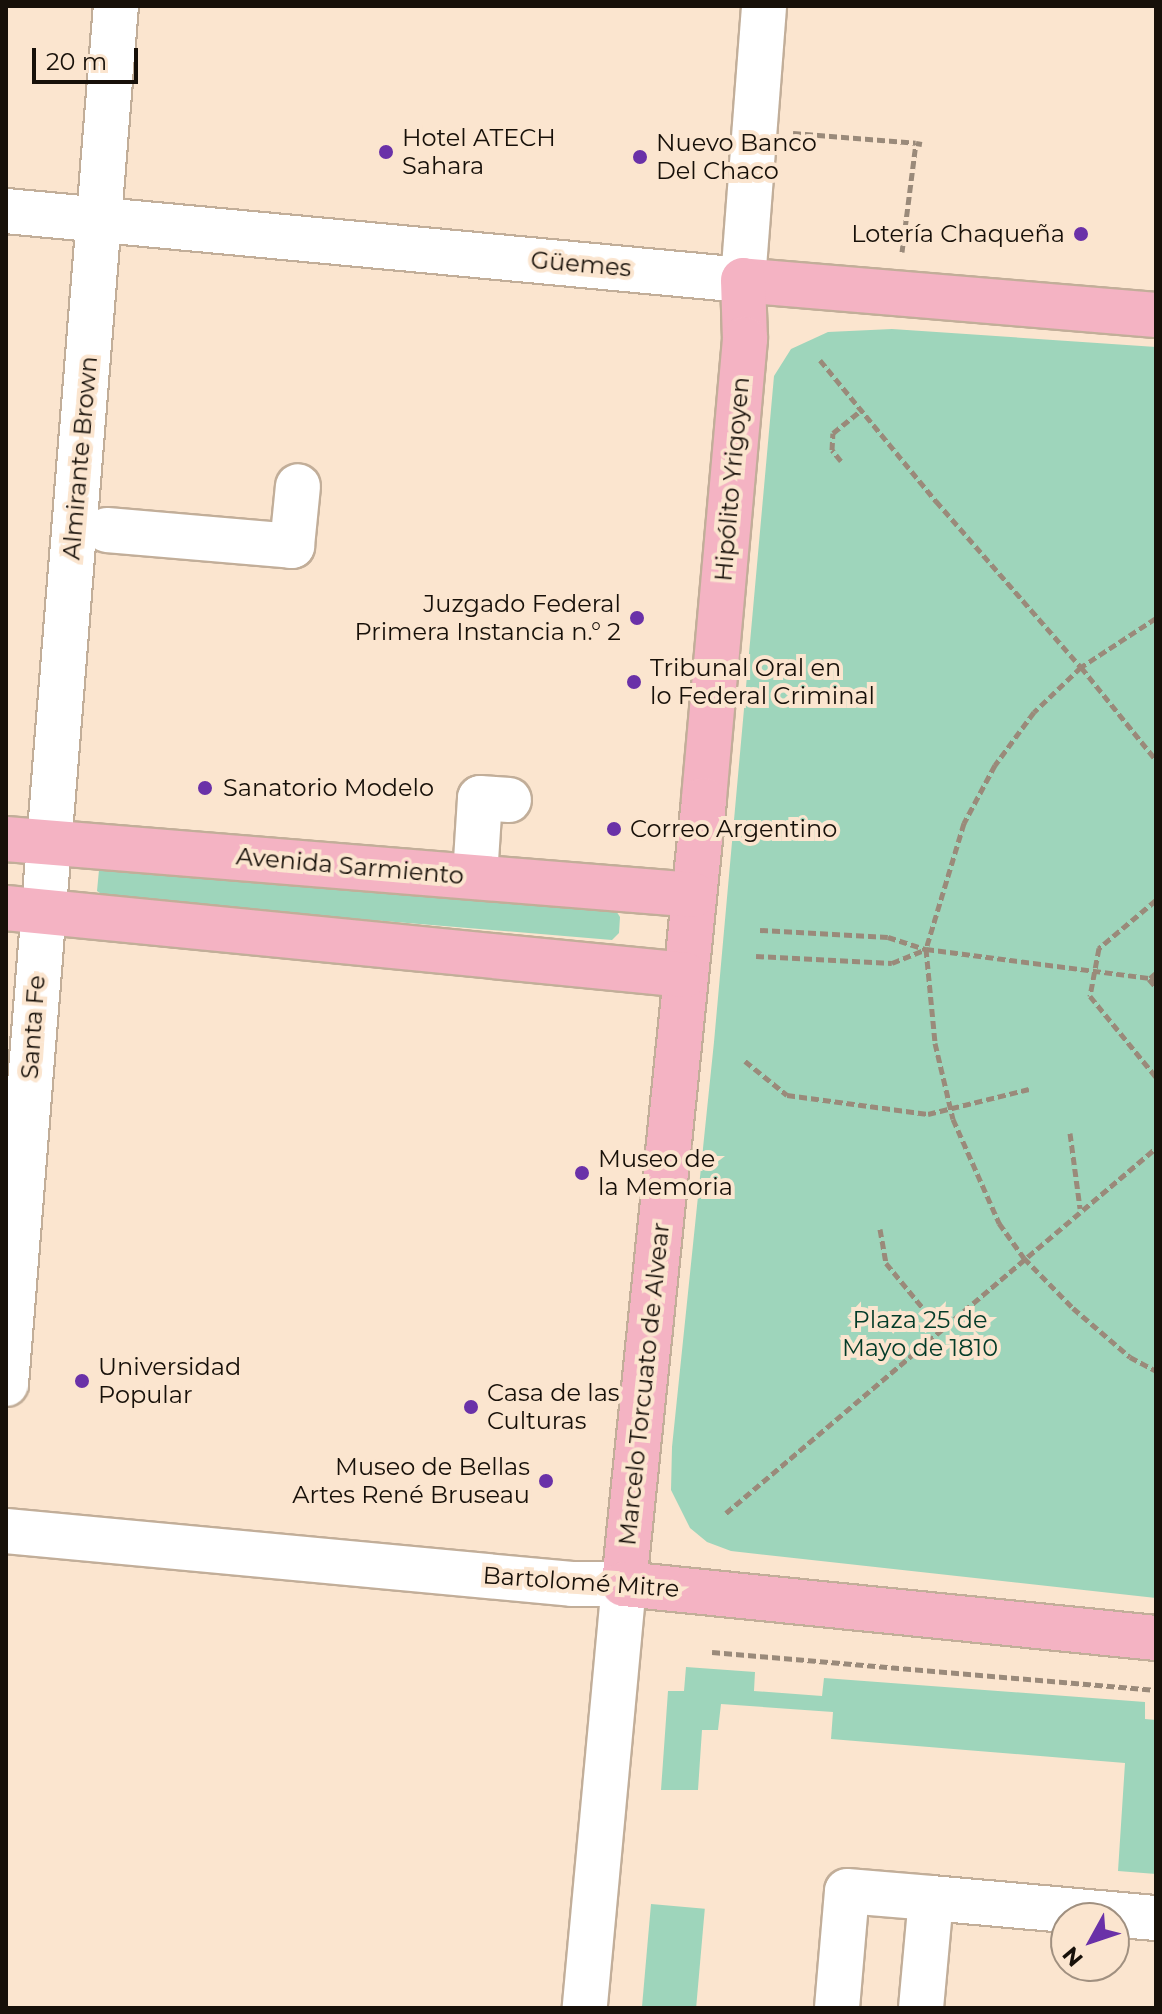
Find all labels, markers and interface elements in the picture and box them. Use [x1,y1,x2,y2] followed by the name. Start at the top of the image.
[36,32,142,82] scale bar
[46,47,107,76] text: 20 m
[402,124,556,180] place label: Hotel ATECH Sahara
[656,129,817,185] place label: Nuevo Banco Del Chaco
[377,143,395,161] marker: Hotel ATECH Sahara
[631,148,649,166] marker: Nuevo Banco Del Chaco
[851,220,1065,248] place label: Lotería Chaqueña
[1072,225,1090,243] marker: Lotería Chaqueña
[530,245,632,283] street label: Güemes
[57,355,103,561] street label: Almirante Brown
[709,375,755,583] street label: Hipólito Yrigoyen
[355,590,621,646] place label: Juzgado Federal Primera Instancia n.° 2
[628,609,646,627] marker: Juzgado Federal Primera Instancia n.° 2
[650,654,875,710] place label: Tribunal Oral en lo Federal Criminal
[625,673,643,691] marker: Tribunal Oral en lo Federal Criminal
[223,774,434,802] place label: Sanatorio Modelo
[194,777,216,799] marker: Sanatorio Modelo
[630,815,837,843] place label: Correo Argentino
[605,820,623,838] marker: Correo Argentino
[235,842,465,890] street label: Avenida Sarmiento
[15,974,51,1080] street label: Santa Fe
[598,1145,733,1201] place label: Museo de la Memoria
[573,1164,591,1182] marker: Museo de la Memoria
[613,1221,675,1547] street label: Marcelo Torcuato de Alvear
[842,1306,998,1362] park label: Plaza 25 de Mayo de 1810
[98,1353,241,1409] place label: Universidad Popular
[73,1372,91,1390] marker: Universidad Popular
[487,1379,620,1435] place label: Casa de las Culturas
[462,1398,480,1416] marker: Casa de las Culturas
[292,1453,530,1509] place label: Museo de Bellas Artes René Bruseau
[537,1472,555,1490] marker: Museo de Bellas Artes René Bruseau
[482,1561,680,1603] street label: Bartolomé Mitre
[1050,1902,1130,1982] north arrow
[1057,1941,1089,1972] text: N

